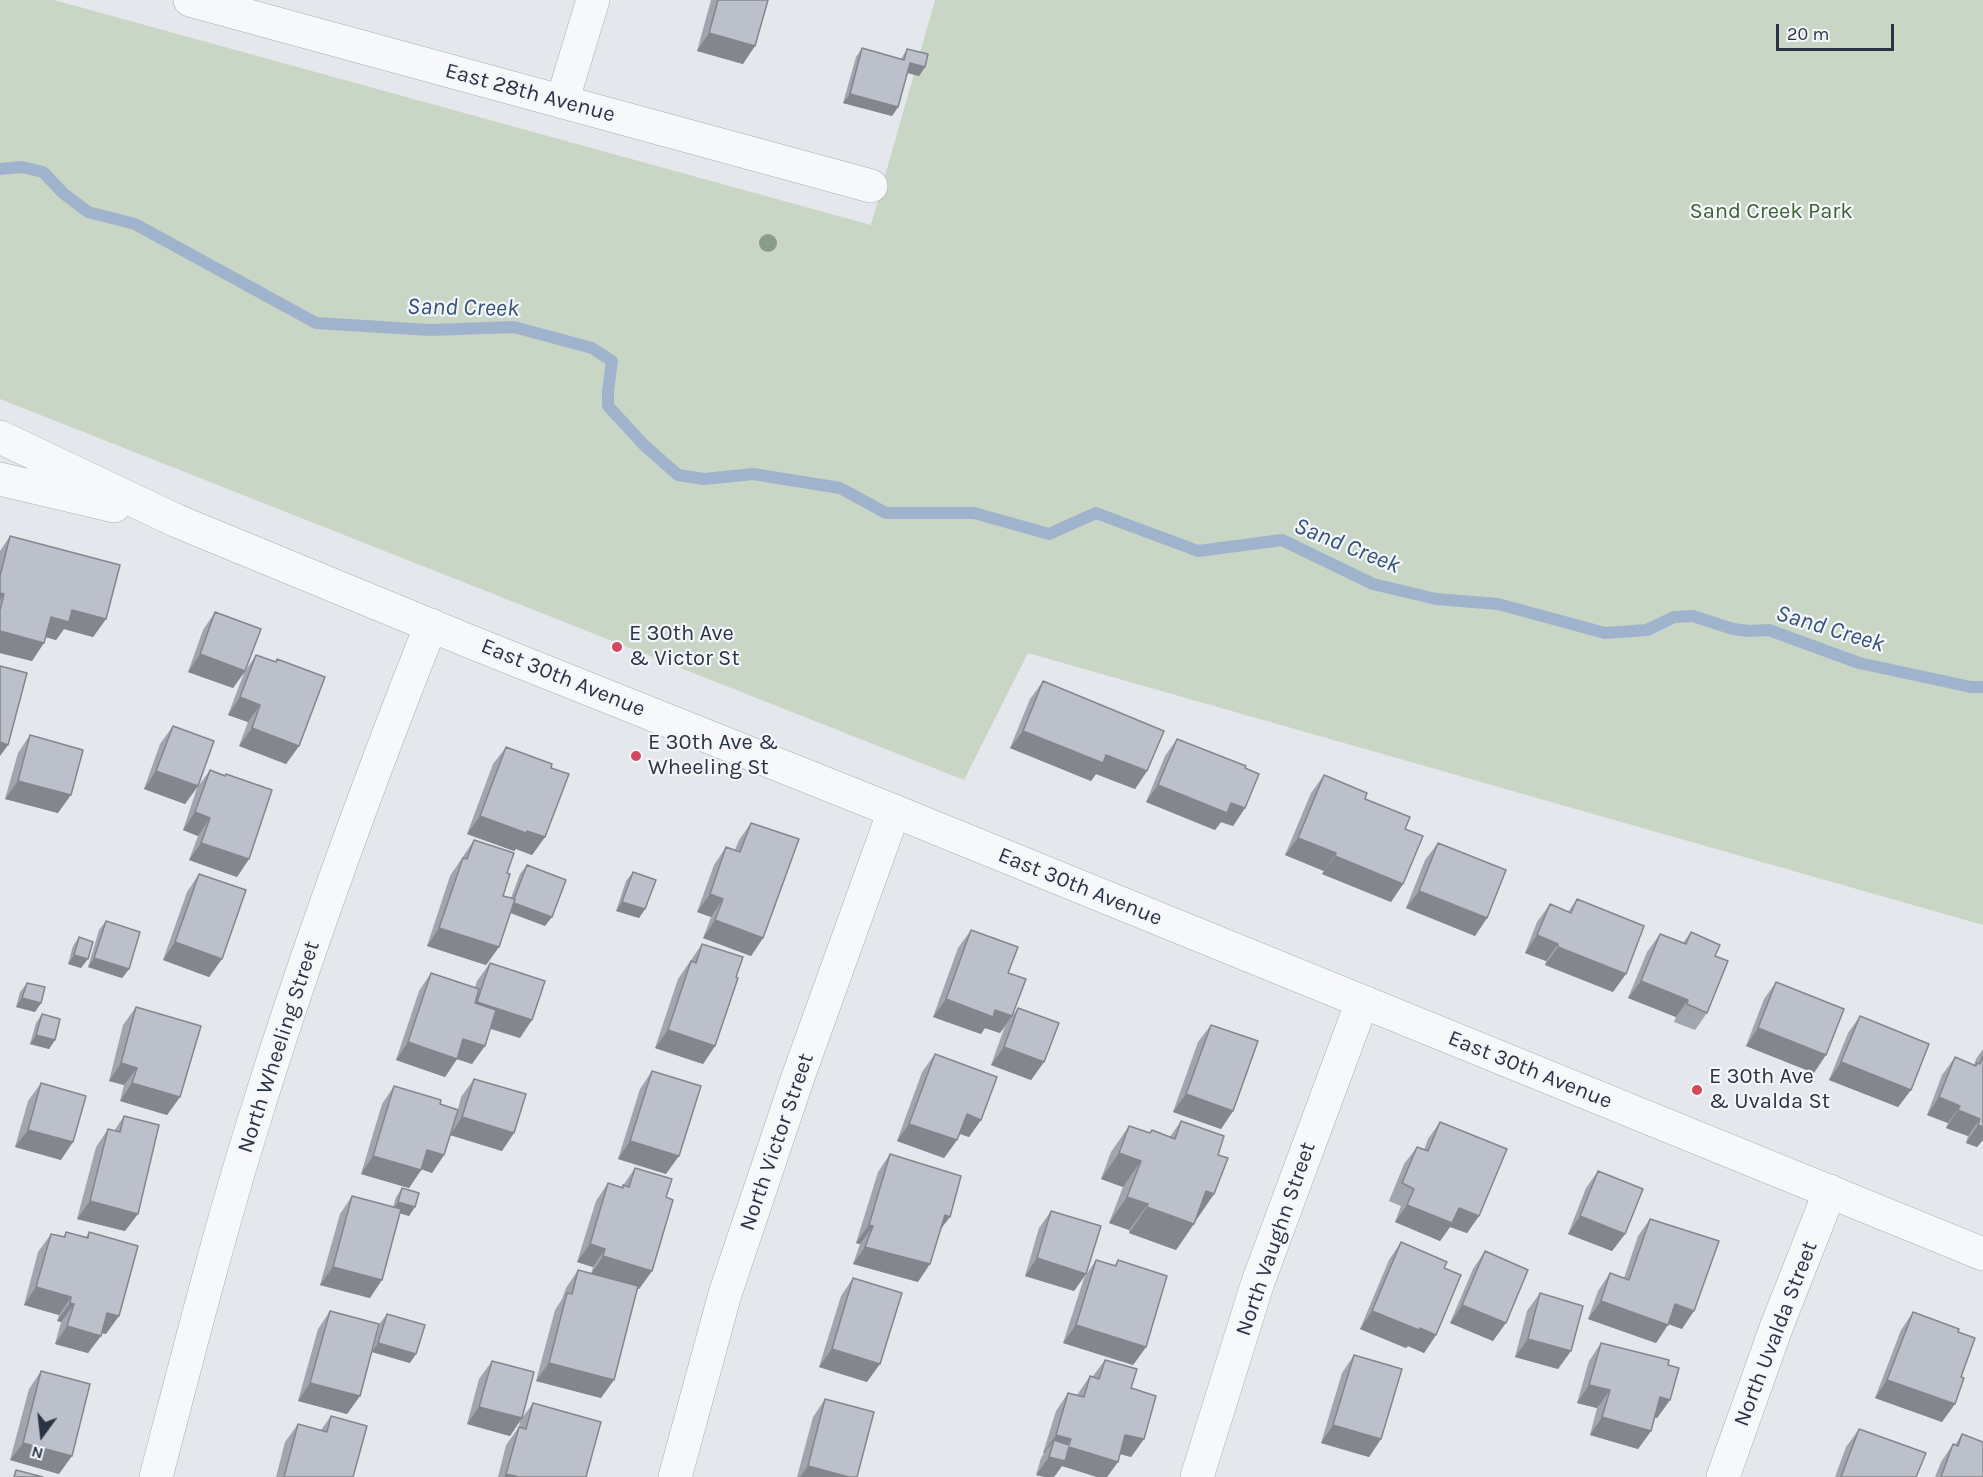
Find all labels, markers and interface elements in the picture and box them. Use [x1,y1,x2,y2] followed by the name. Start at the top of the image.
[1779,12,1898,50] scale bar
[1787,23,1829,45] text: 20 m
[442,58,618,128] street label: East 28th Avenue
[1689,199,1853,225] park label: Sand Creek Park
[407,293,519,323] water label: Sand Creek
[1290,512,1404,580] water label: Sand Creek
[1772,599,1888,659] water label: Sand Creek
[629,621,740,672] place label: E 30th Ave & Victor St
[477,633,649,723] street label: East 30th Avenue
[610,640,624,654] marker: E 30th Ave & Victor St
[648,730,778,782] place label: E 30th Ave & Wheeling St
[629,749,643,763] marker: E 30th Ave & Wheeling St
[994,842,1166,932] street label: East 30th Avenue
[232,938,326,1156] street label: North Wheeling Street
[1444,1025,1616,1115] street label: East 30th Avenue
[734,1050,820,1234] street label: North Victor Street
[1709,1064,1830,1116] place label: E 30th Ave & Uvalda St
[1690,1083,1704,1097] marker: E 30th Ave & Uvalda St
[1230,1139,1322,1339] street label: North Vaughn Street
[1729,1238,1823,1430] street label: North Uvalda Street
[12,1405,72,1465] north arrow
[29,1442,45,1464] text: N

